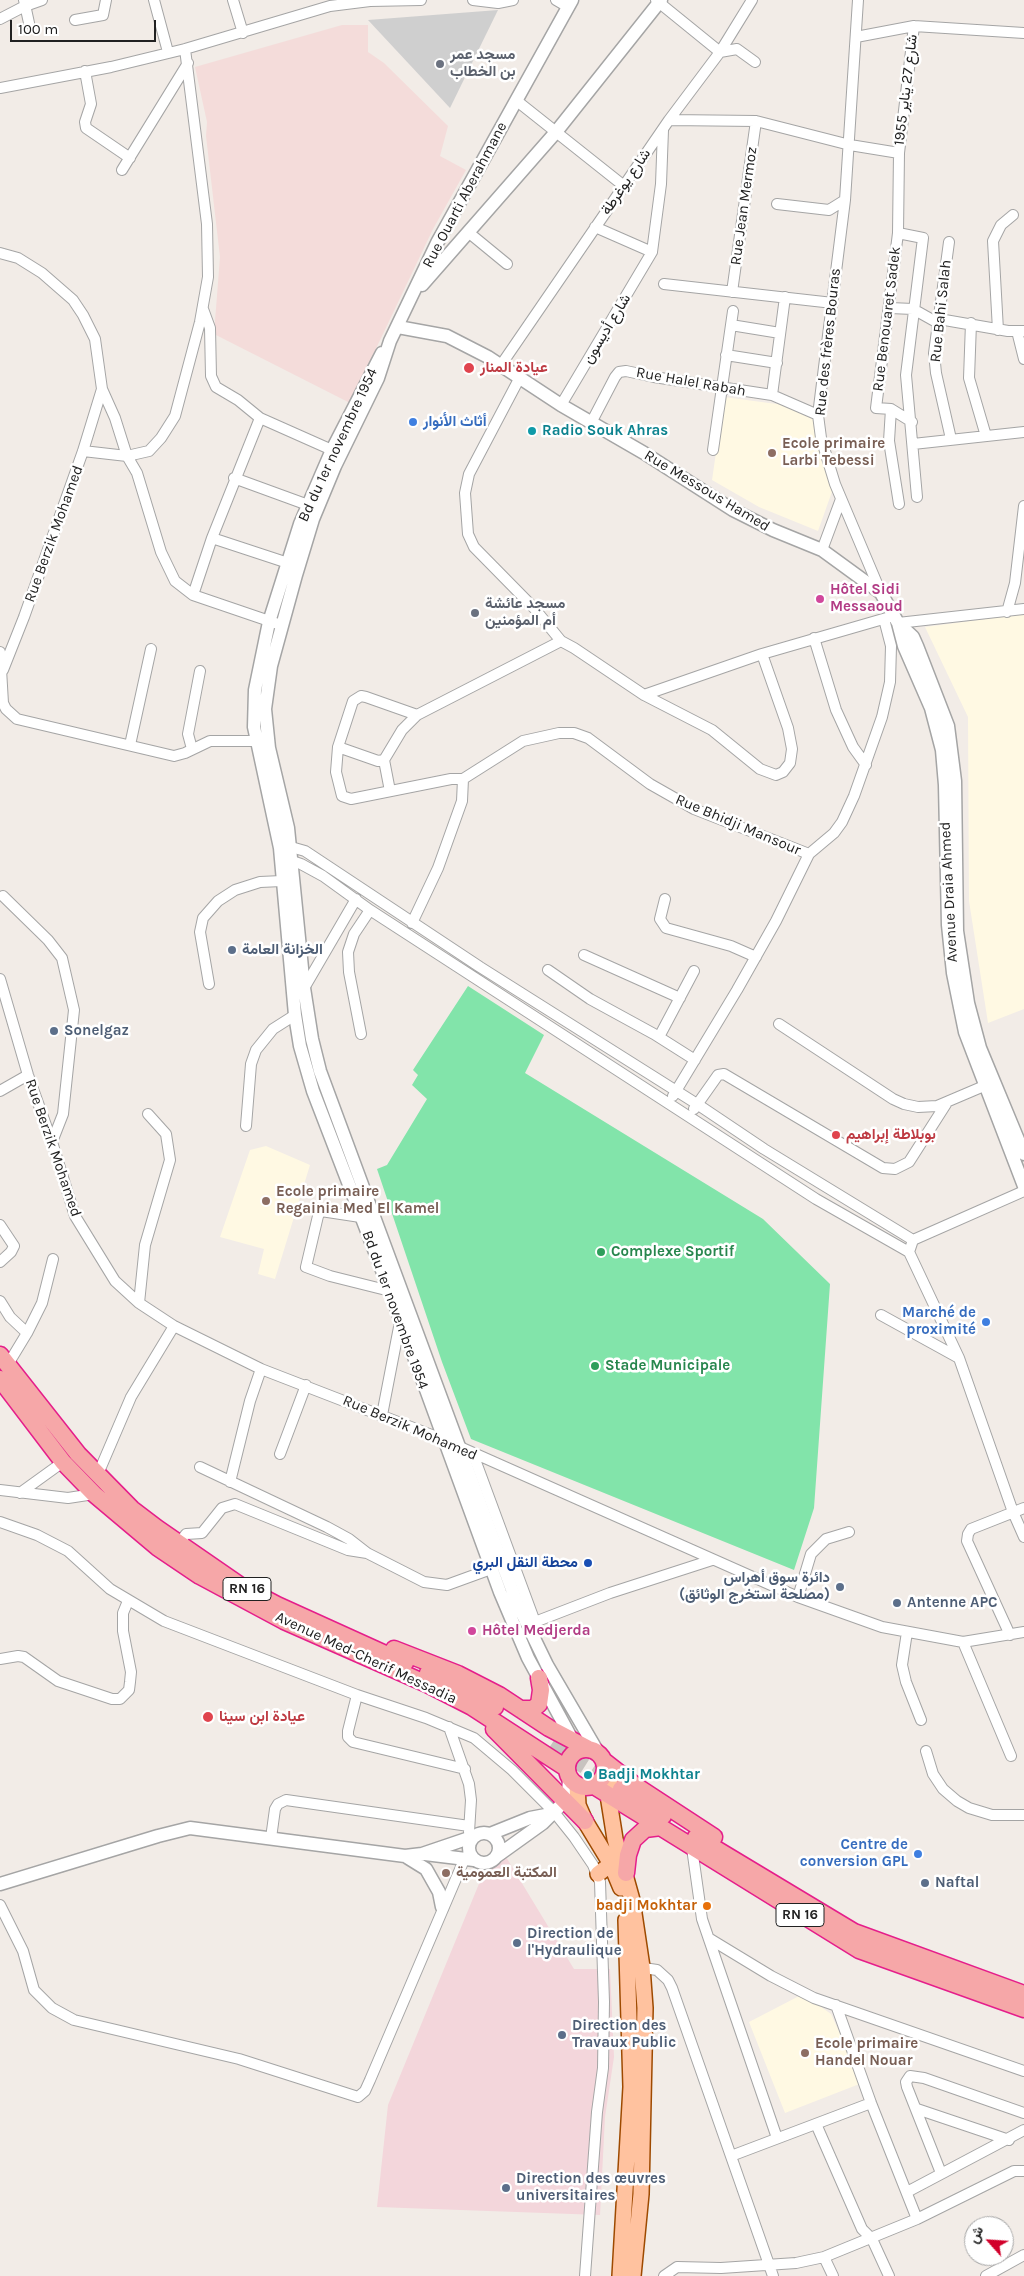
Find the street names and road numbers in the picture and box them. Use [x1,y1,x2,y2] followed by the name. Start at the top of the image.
[890,33,922,147] street label: شارع 27 يناير 1955
[419,119,511,271] street label: Rue Ouarti Aberahmane
[597,146,655,218] street label: شارع يوغرطة
[727,146,761,266] street label: Rue Jean Mermoz
[869,246,905,392] street label: Rue Benouaret Sadek
[927,259,955,363] street label: Rue Bahi Salah
[811,267,845,417] street label: Rue des frères Bouras
[579,291,635,367] street label: شارع أديسون
[635,363,747,401] street label: Rue Halel Rabah
[294,365,382,525] street label: Bd du 1er novembre 1954
[641,446,773,536] street label: Rue Messous Hamed
[21,463,87,605] street label: Rue Berzik Mohamed
[673,790,803,860] street label: Rue Bhidji Mansour
[936,821,962,963] street label: Avenue Draia Ahmed
[21,1077,85,1219] street label: Rue Berzik Mohamed
[358,1228,432,1392] street label: Bd du 1er novembre 1954
[340,1392,480,1464] street label: Rue Berzik Mohamed
[223,1578,271,1600] road number: RN 16
[272,1608,460,1708] street label: Avenue Med-Cherif Messadia
[776,1904,824,1926] road number: RN 16

